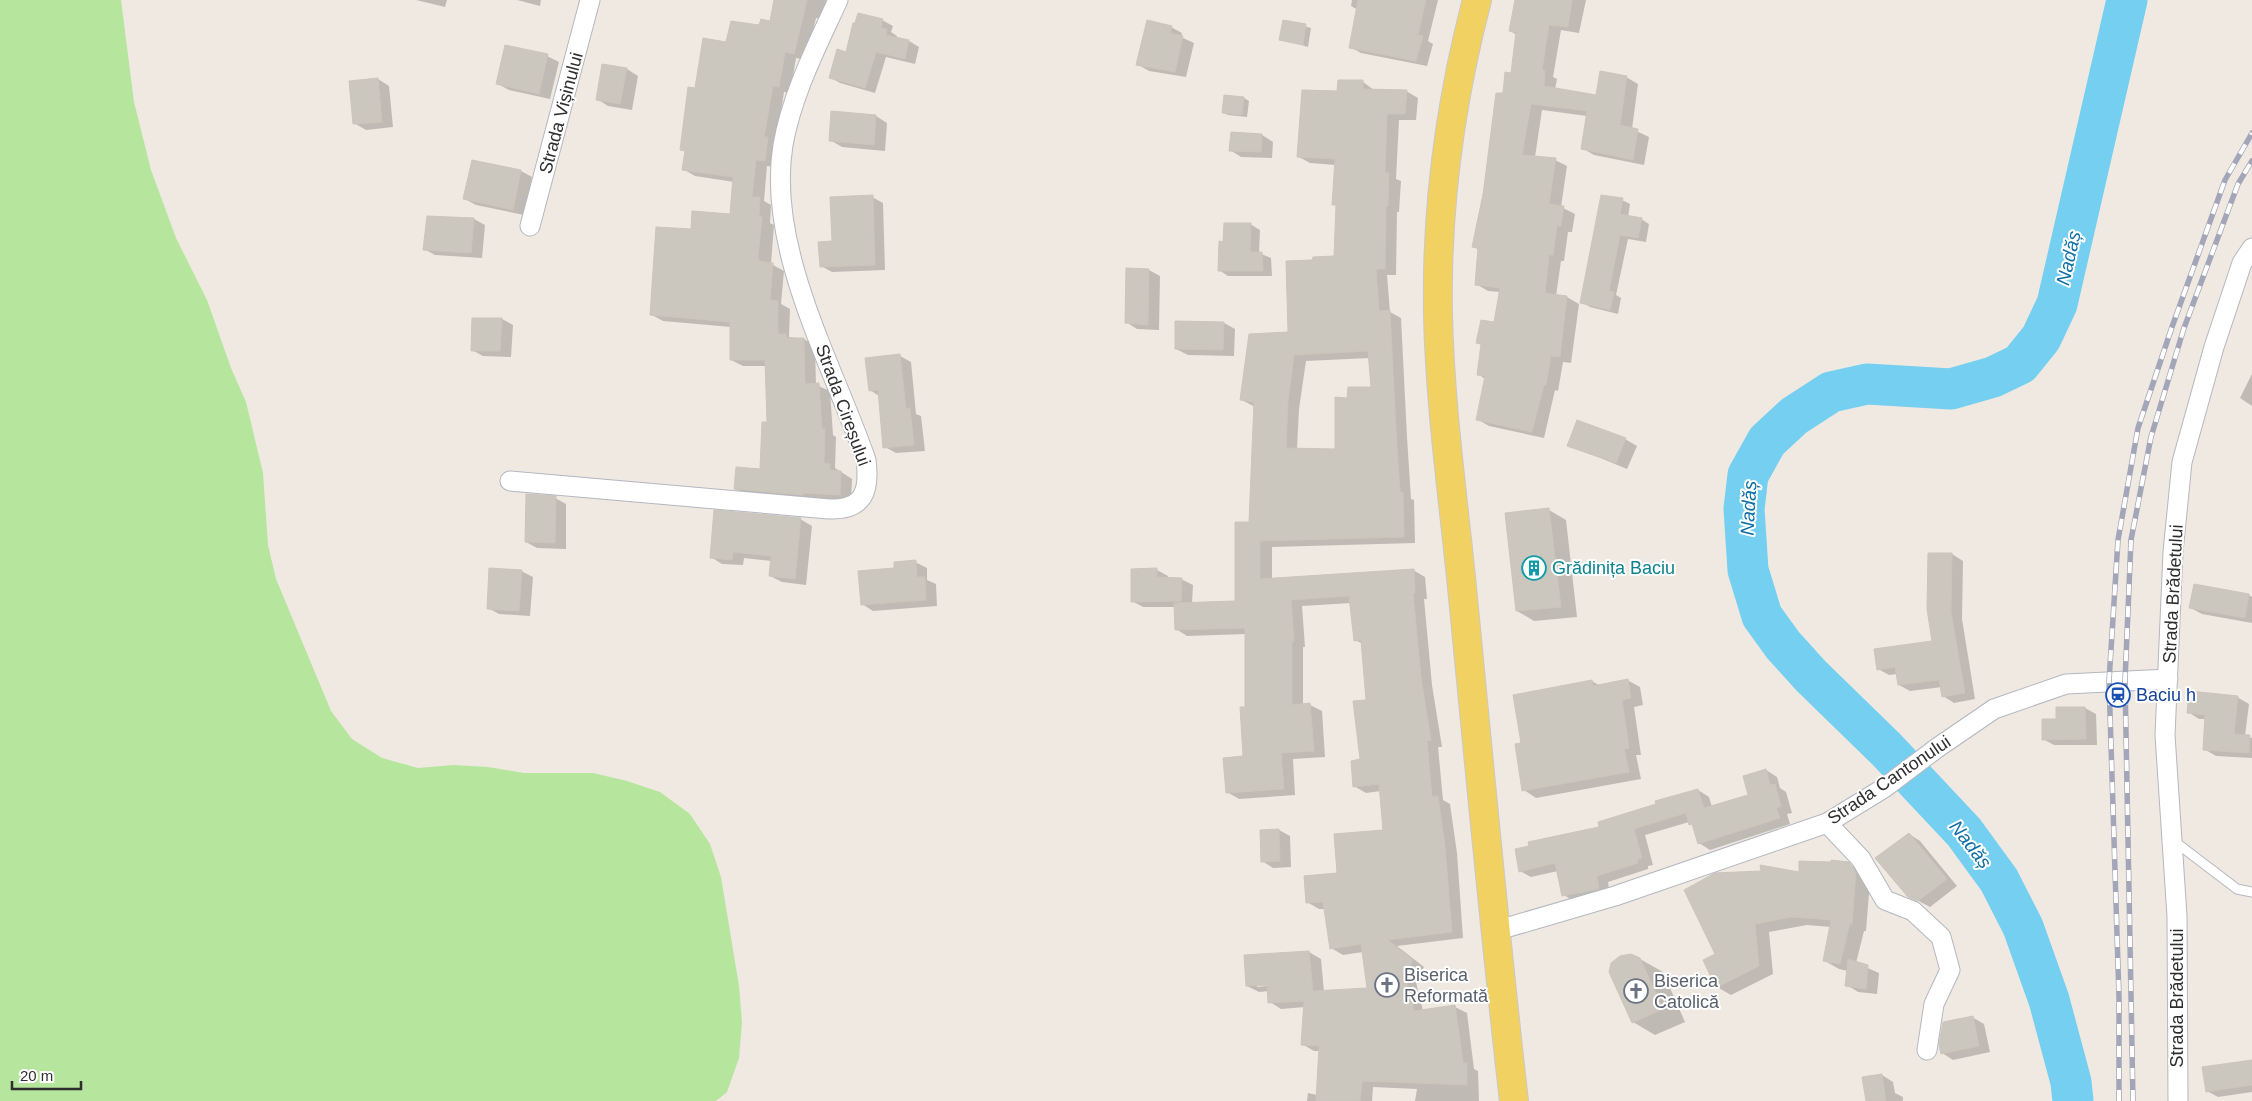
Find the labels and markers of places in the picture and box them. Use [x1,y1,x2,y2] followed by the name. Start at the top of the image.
[1521,555,1547,581] building icon: Grădinița Baciu
[1552,558,1675,578] place label: Grădinița Baciu
[2105,682,2131,708] station icon: Baciu h
[2136,685,2196,705] place label: Baciu h
[1404,965,1489,1006] place label: Biserica Reformată
[1654,971,1720,1012] place label: Biserica Catolică
[1374,972,1400,998] church icon: Biserica Reformată
[1623,978,1649,1004] church icon: Biserica Catolică

